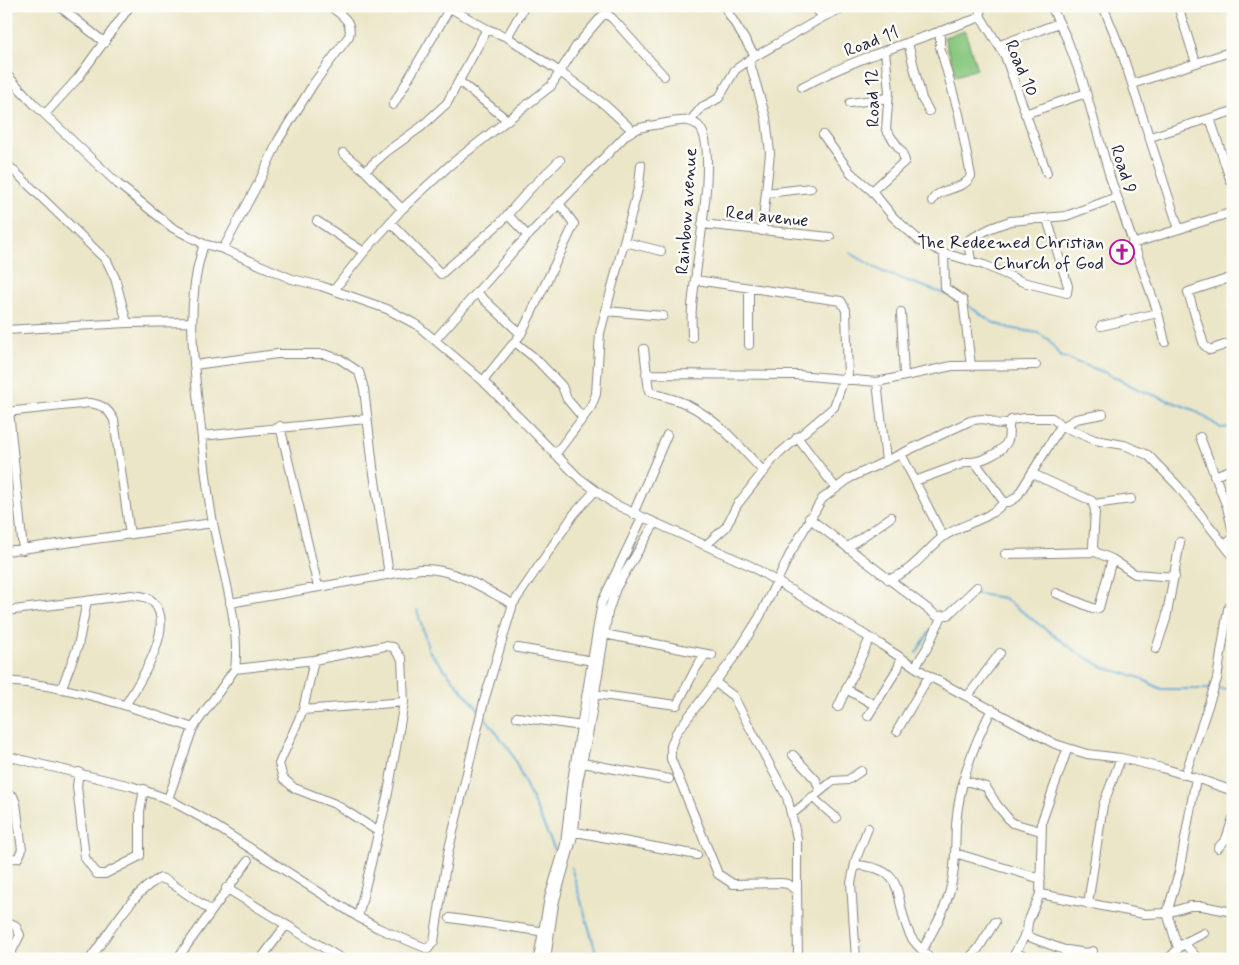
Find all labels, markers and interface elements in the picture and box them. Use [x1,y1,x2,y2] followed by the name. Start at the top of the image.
[841,21,902,63] street label: Road 11
[998,36,1044,100] street label: Road 10
[860,68,886,128] street label: Road 12
[1104,142,1142,197] street label: Road 9
[671,147,703,275] street label: Rainbow avenue
[724,201,810,233] street label: Red avenue
[918,231,1104,276] place label: The Redeemed Christian Church of God
[1109,239,1135,265] church icon: The Redeemed Christian Church of God

